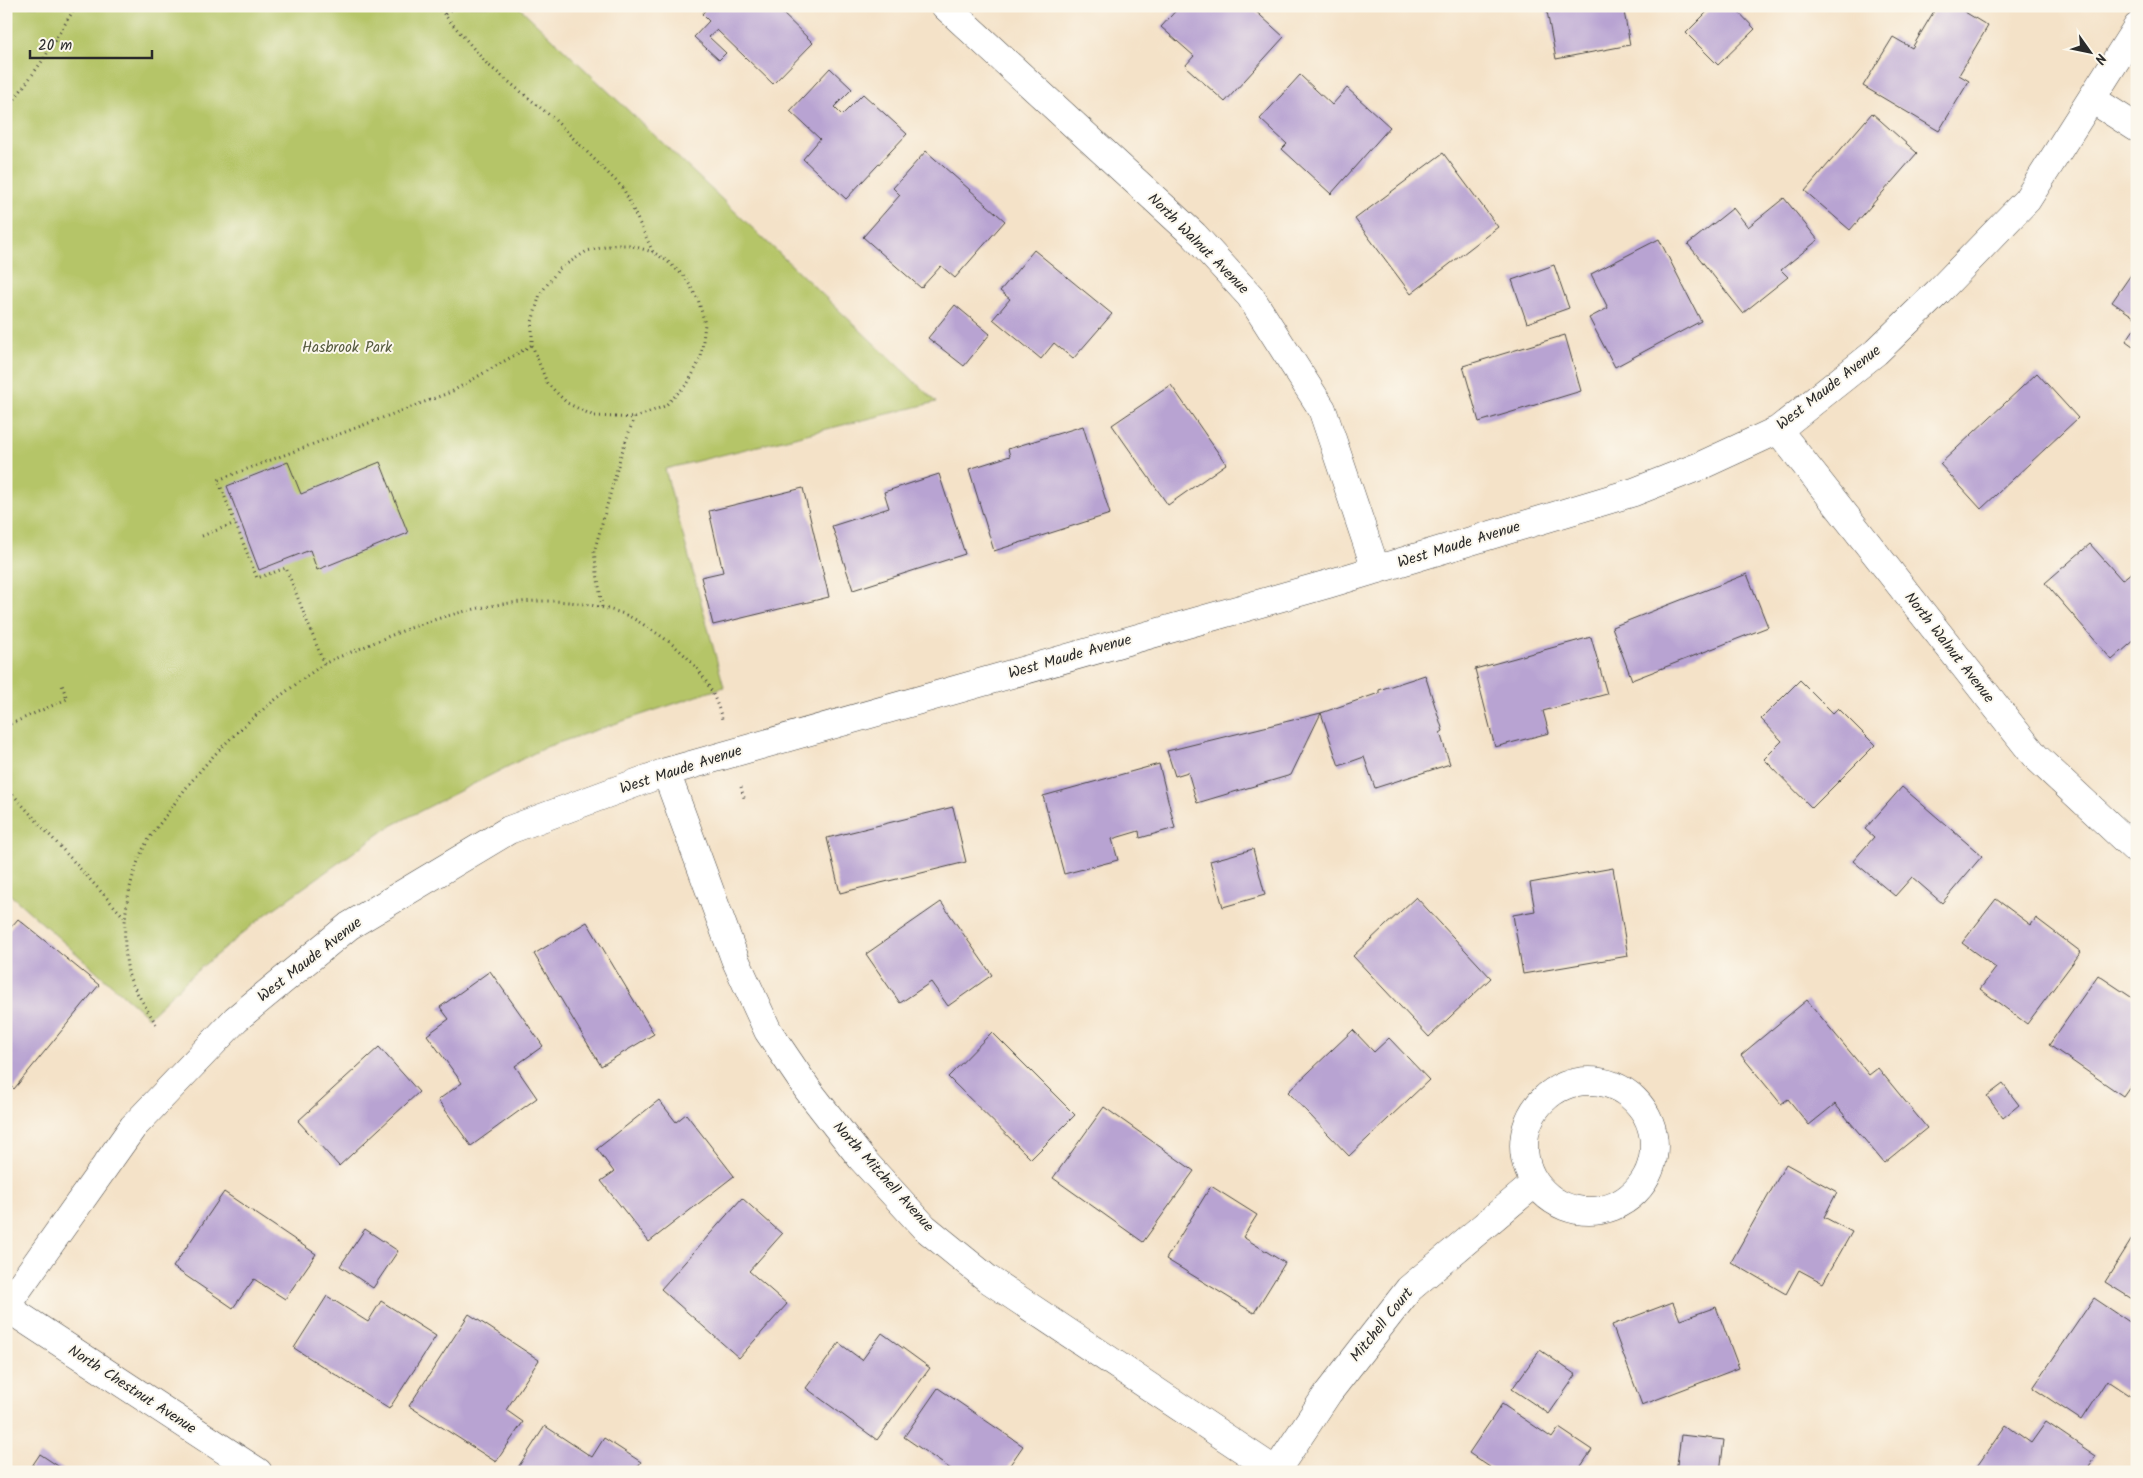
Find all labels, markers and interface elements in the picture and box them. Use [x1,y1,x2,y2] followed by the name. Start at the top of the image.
[30,28,152,60] scale bar
[2066,28,2116,78] north arrow
[38,34,72,58] text: 20 m
[2088,49,2112,68] text: N
[1142,188,1255,301] street label: North Walnut Avenue
[302,336,393,360] park label: Hasbrook Park
[1771,339,1887,437] street label: West Maude Avenue
[1395,515,1524,575] street label: West Maude Avenue
[1898,587,2000,709] street label: North Walnut Avenue
[1006,628,1135,686] street label: West Maude Avenue
[617,739,745,801] street label: West Maude Avenue
[252,911,368,1009] street label: West Maude Avenue
[827,1116,940,1238] street label: North Mitchell Avenue
[1344,1282,1420,1367] street label: Mitchell Court
[63,1339,201,1441] street label: North Chestnut Avenue

